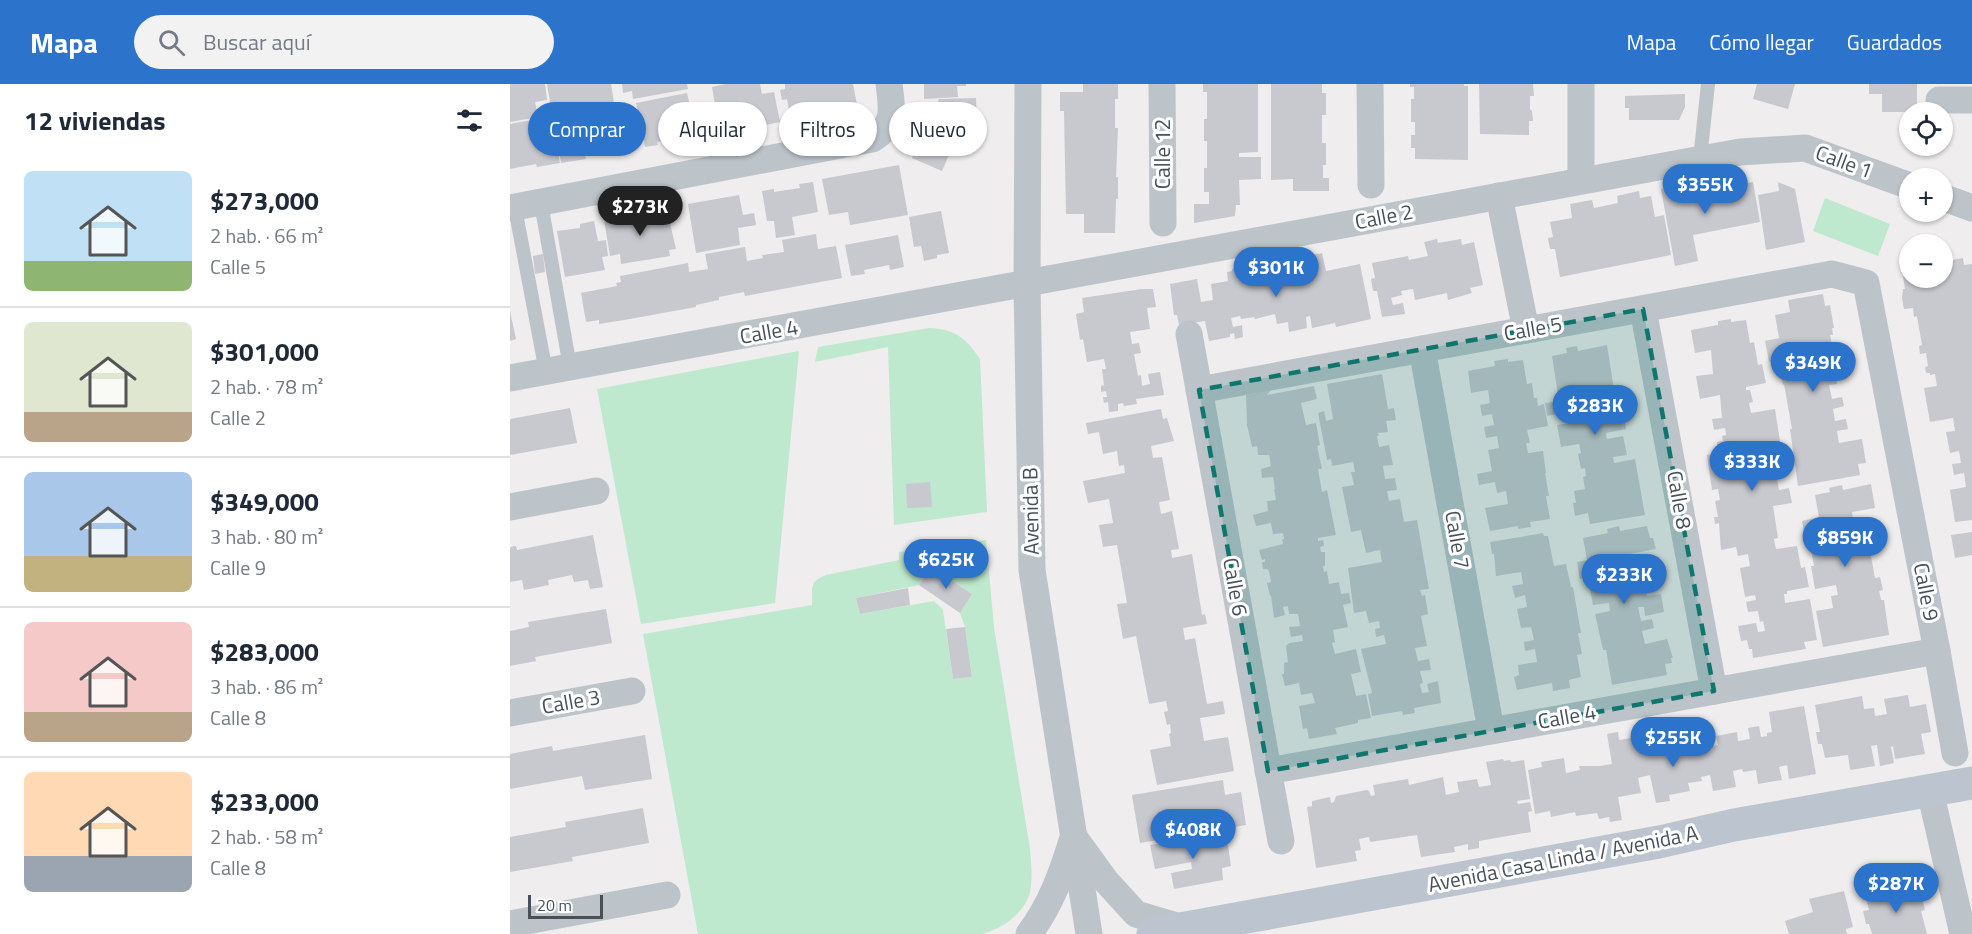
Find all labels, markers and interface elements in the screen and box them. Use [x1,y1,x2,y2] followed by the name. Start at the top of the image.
[134,15,554,69] search box
[30,21,98,64] text: Mapa
[203,25,311,59] text: Buscar aquí
[155,26,188,59] icon: search
[1627,26,1676,58] text: Mapa
[1709,26,1814,58] text: Cómo llegar
[1847,26,1942,58] text: Guardados
[24,101,166,140] text: 12 viviendas
[528,102,646,156] chip: Comprar
[658,102,767,156] chip: Alquilar
[779,102,877,156] chip: Filtros
[889,102,987,156] chip: Nuevo
[1899,102,1953,288] map controls
[1899,102,1953,156] button: locate
[453,104,486,137] icon: filters
[1146,119,1178,189] street label: Calle 12
[1811,136,1877,186] street label: Calle 1
[1663,164,1747,215] pin: $355K
[1677,168,1733,199] text: $355K
[1899,168,1953,222] button: +
[210,181,319,220] text: $273,000
[598,186,682,237] pin: $273K
[612,190,668,221] text: $273K
[72,195,144,267] icon: home
[1352,195,1416,237] street label: Calle 2
[210,220,323,251] text: 2 hab. · 66 m²
[1899,234,1953,288] button: −
[1234,247,1318,298] pin: $301K
[210,251,266,282] text: Calle 5
[1248,251,1304,282] text: $301K
[1501,307,1564,349] street label: Calle 5
[737,310,800,352] street label: Calle 4
[210,332,319,371] text: $301,000
[1771,342,1855,393] pin: $349K
[72,346,144,418] icon: home
[1785,346,1841,377] text: $349K
[210,371,323,402] text: 2 hab. · 78 m²
[1553,385,1637,436] pin: $283K
[1567,389,1623,420] text: $283K
[210,402,266,433] text: Calle 2
[1710,441,1794,492] pin: $333K
[1724,445,1780,476] text: $333K
[1013,467,1047,555] street label: Avenida B
[1659,468,1701,532] street label: Calle 8
[210,482,319,521] text: $349,000
[72,496,144,568] icon: home
[1437,508,1479,571] street label: Calle 7
[1803,517,1887,568] pin: $859K
[210,521,323,552] text: 3 hab. · 80 m²
[1817,521,1873,552] text: $859K
[904,539,988,590] pin: $625K
[918,543,974,574] text: $625K
[210,552,266,583] text: Calle 9
[1582,554,1666,605] pin: $233K
[1215,555,1257,618] street label: Calle 6
[1596,558,1652,589] text: $233K
[1906,560,1948,624] street label: Calle 9
[210,632,319,671] text: $283,000
[72,646,144,718] icon: home
[210,671,323,702] text: 3 hab. · 86 m²
[539,680,602,722] street label: Calle 3
[1535,695,1598,737] street label: Calle 4
[210,702,266,733] text: Calle 8
[1631,717,1715,768] pin: $255K
[1645,721,1701,752] text: $255K
[210,782,319,821] text: $233,000
[72,796,144,868] icon: home
[1151,809,1235,860] pin: $408K
[1165,813,1221,844] text: $408K
[1425,816,1701,900] street label: Avenida Casa Linda / Avenida A
[210,821,323,852] text: 2 hab. · 58 m²
[210,852,266,883] text: Calle 8
[1854,863,1938,914] pin: $287K
[1868,867,1924,898] text: $287K
[528,892,603,920] scale bar
[537,893,572,917] text: 20 m

